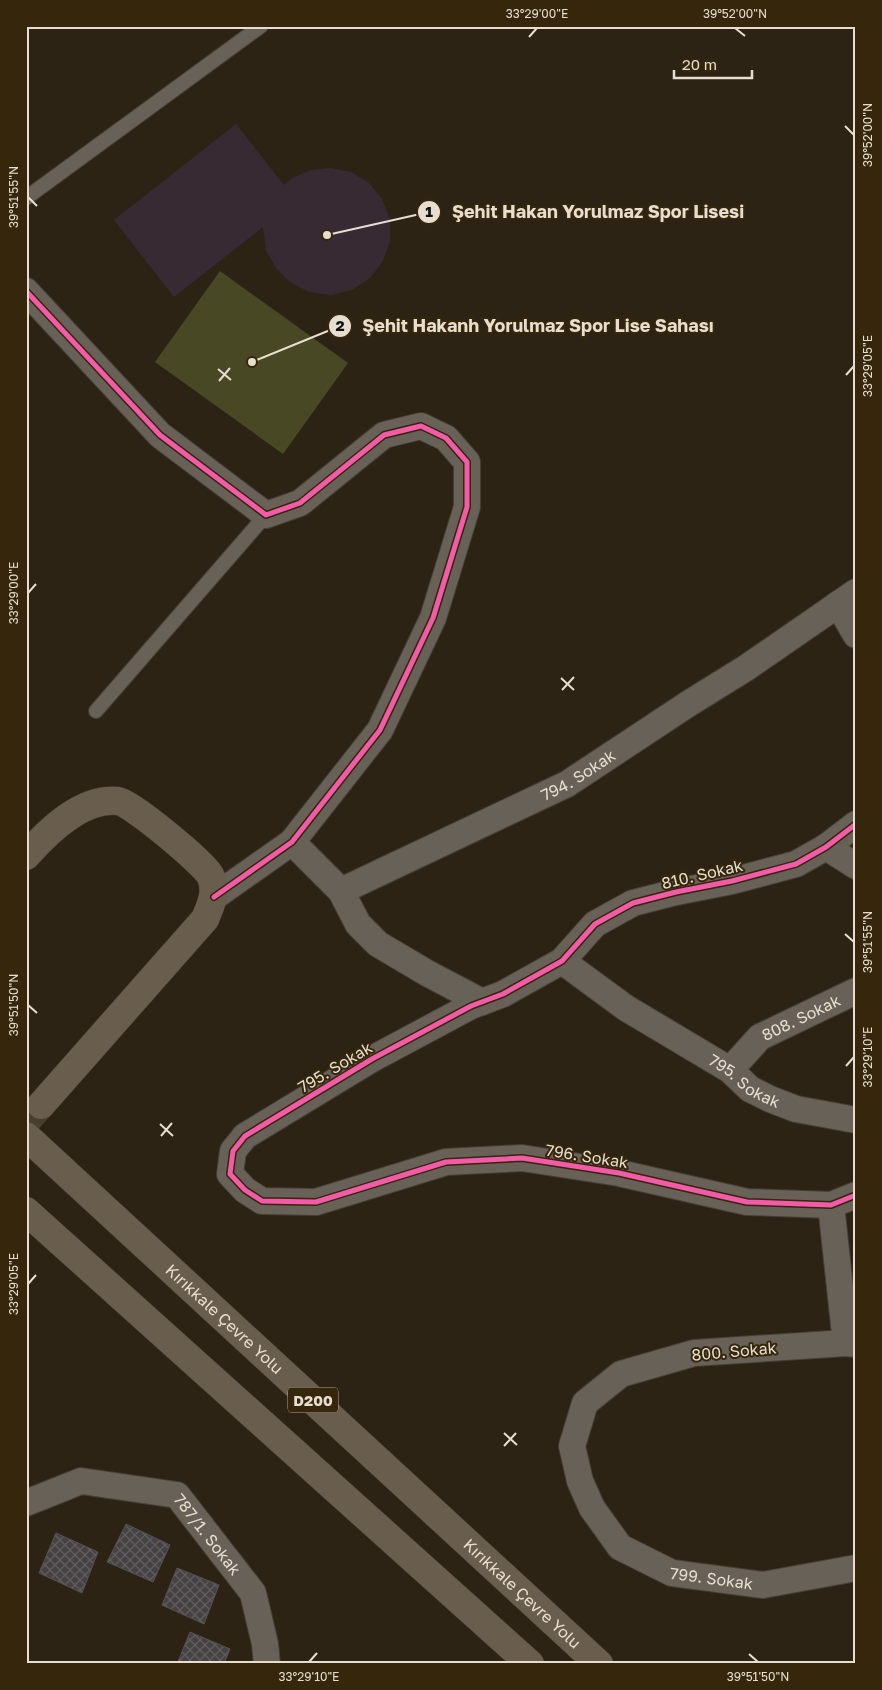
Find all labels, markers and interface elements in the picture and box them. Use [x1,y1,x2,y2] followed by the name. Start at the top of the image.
[506,6,568,21] text: 33°29'00"E
[703,6,767,21] text: 39°52'00"N
[674,48,752,80] scale bar
[682,55,717,73] text: 20 m
[860,103,875,167] text: 39°52'00"N
[6,166,21,228] text: 39°51'55"N
[417,195,754,228] callout: Şehit Hakan Yorulmaz Spor Lisesi
[452,200,744,222] text: Şehit Hakan Yorulmaz Spor Lisesi
[425,202,433,220] text: 1
[327,310,724,343] callout: Şehit Hakanh Yorulmaz Spor Lise Sahası
[362,314,714,336] text: Şehit Hakanh Yorulmaz Spor Lise Sahası
[335,316,345,334] text: 2
[860,335,875,397] text: 33°29'05"E
[6,562,21,624] text: 33°29'00"E
[538,745,619,805] street label: 794. Sokak
[659,855,745,893] street label: 810. Sokak
[860,911,875,973] text: 39°51'55"N
[6,974,21,1036] text: 39°51'50"N
[758,990,844,1045] street label: 808. Sokak
[860,1027,875,1087] text: 33°29'10"E
[294,1037,376,1097] street label: 795. Sokak
[705,1050,783,1112] street label: 795. Sokak
[544,1140,630,1172] street label: 796. Sokak
[6,1253,21,1315] text: 33°29'05"E
[162,1260,287,1378] street label: Kırıkkale Çevre Yolu
[691,1337,777,1365] street label: 800. Sokak
[288,1388,338,1412] road number: D200
[170,1490,245,1579] street label: 787/1. Sokak
[459,1534,585,1653] street label: Kırıkkale Çevre Yolu
[669,1563,754,1594] street label: 799. Sokak
[279,1669,339,1684] text: 33°29'10"E
[727,1669,789,1684] text: 39°51'50"N

